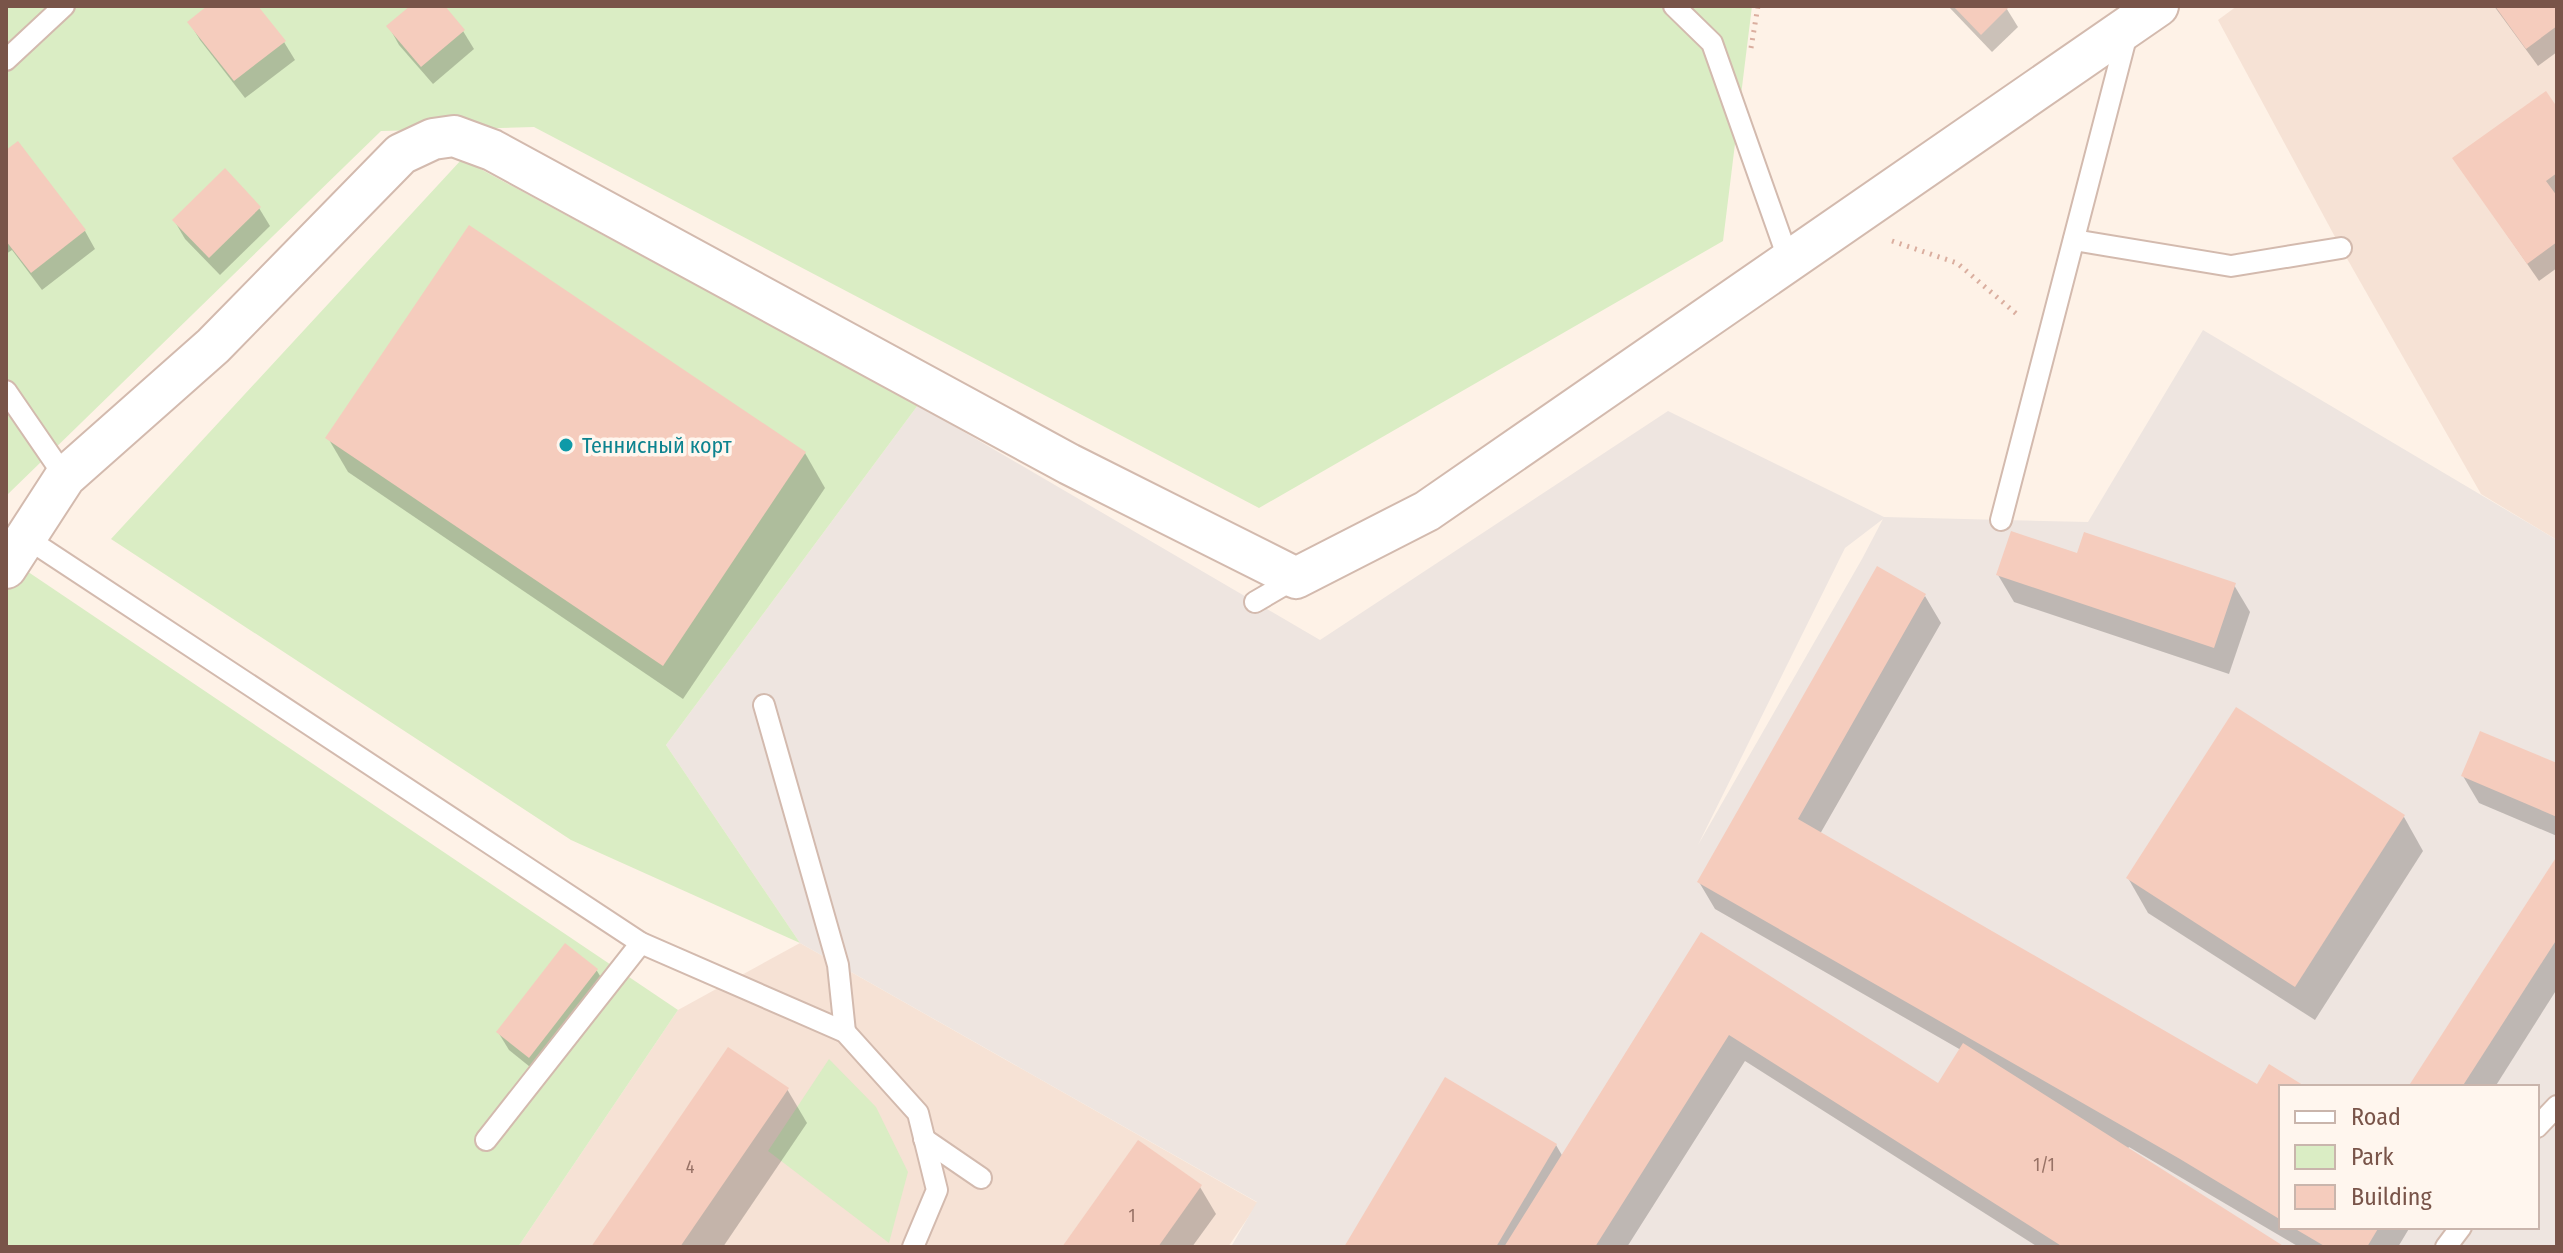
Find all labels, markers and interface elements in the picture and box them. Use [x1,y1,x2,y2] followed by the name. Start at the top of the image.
[582,432,732,459] place label: Теннисный корт
[557,436,575,454] marker: Теннисный корт
[2279,1085,2539,1229] legend
[2351,1103,2401,1131] text: Road
[2351,1143,2394,1171] text: Park
[2033,1154,2055,1176] house number: 1/1
[686,1156,695,1178] house number: 4
[2351,1183,2433,1211] text: Building
[1128,1205,1136,1227] house number: 1

